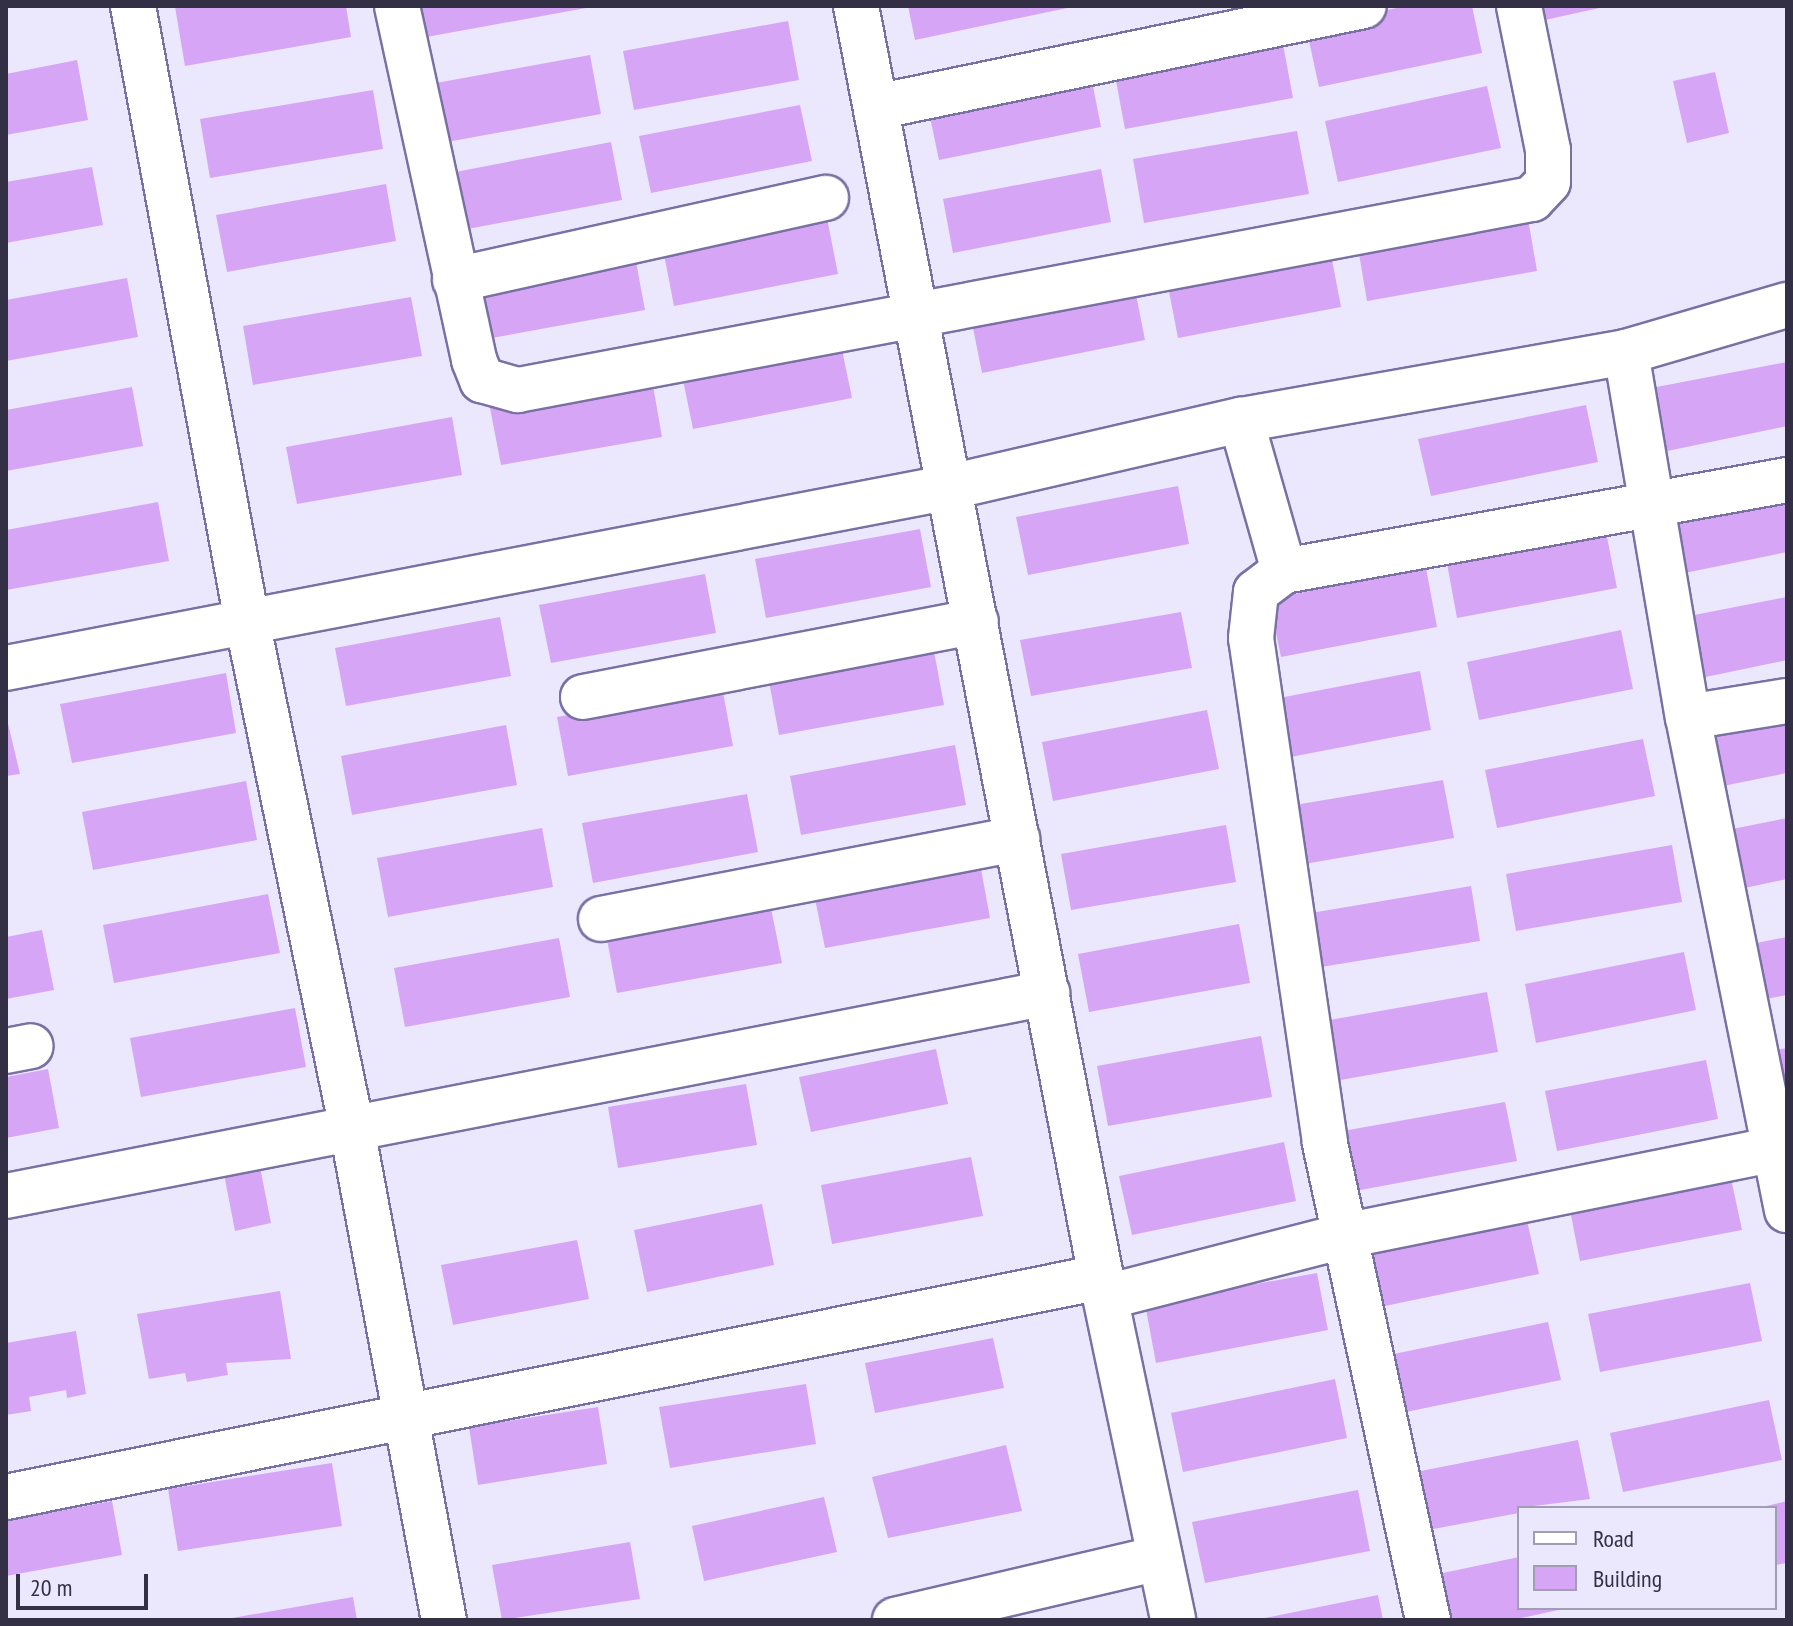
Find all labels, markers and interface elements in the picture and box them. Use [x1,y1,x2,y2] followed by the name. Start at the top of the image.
[1517,1506,1777,1610] legend
[1593,1523,1634,1554] text: Road
[20,1558,152,1608] scale bar
[1593,1563,1662,1594] text: Building
[30,1572,72,1603] text: 20 m

